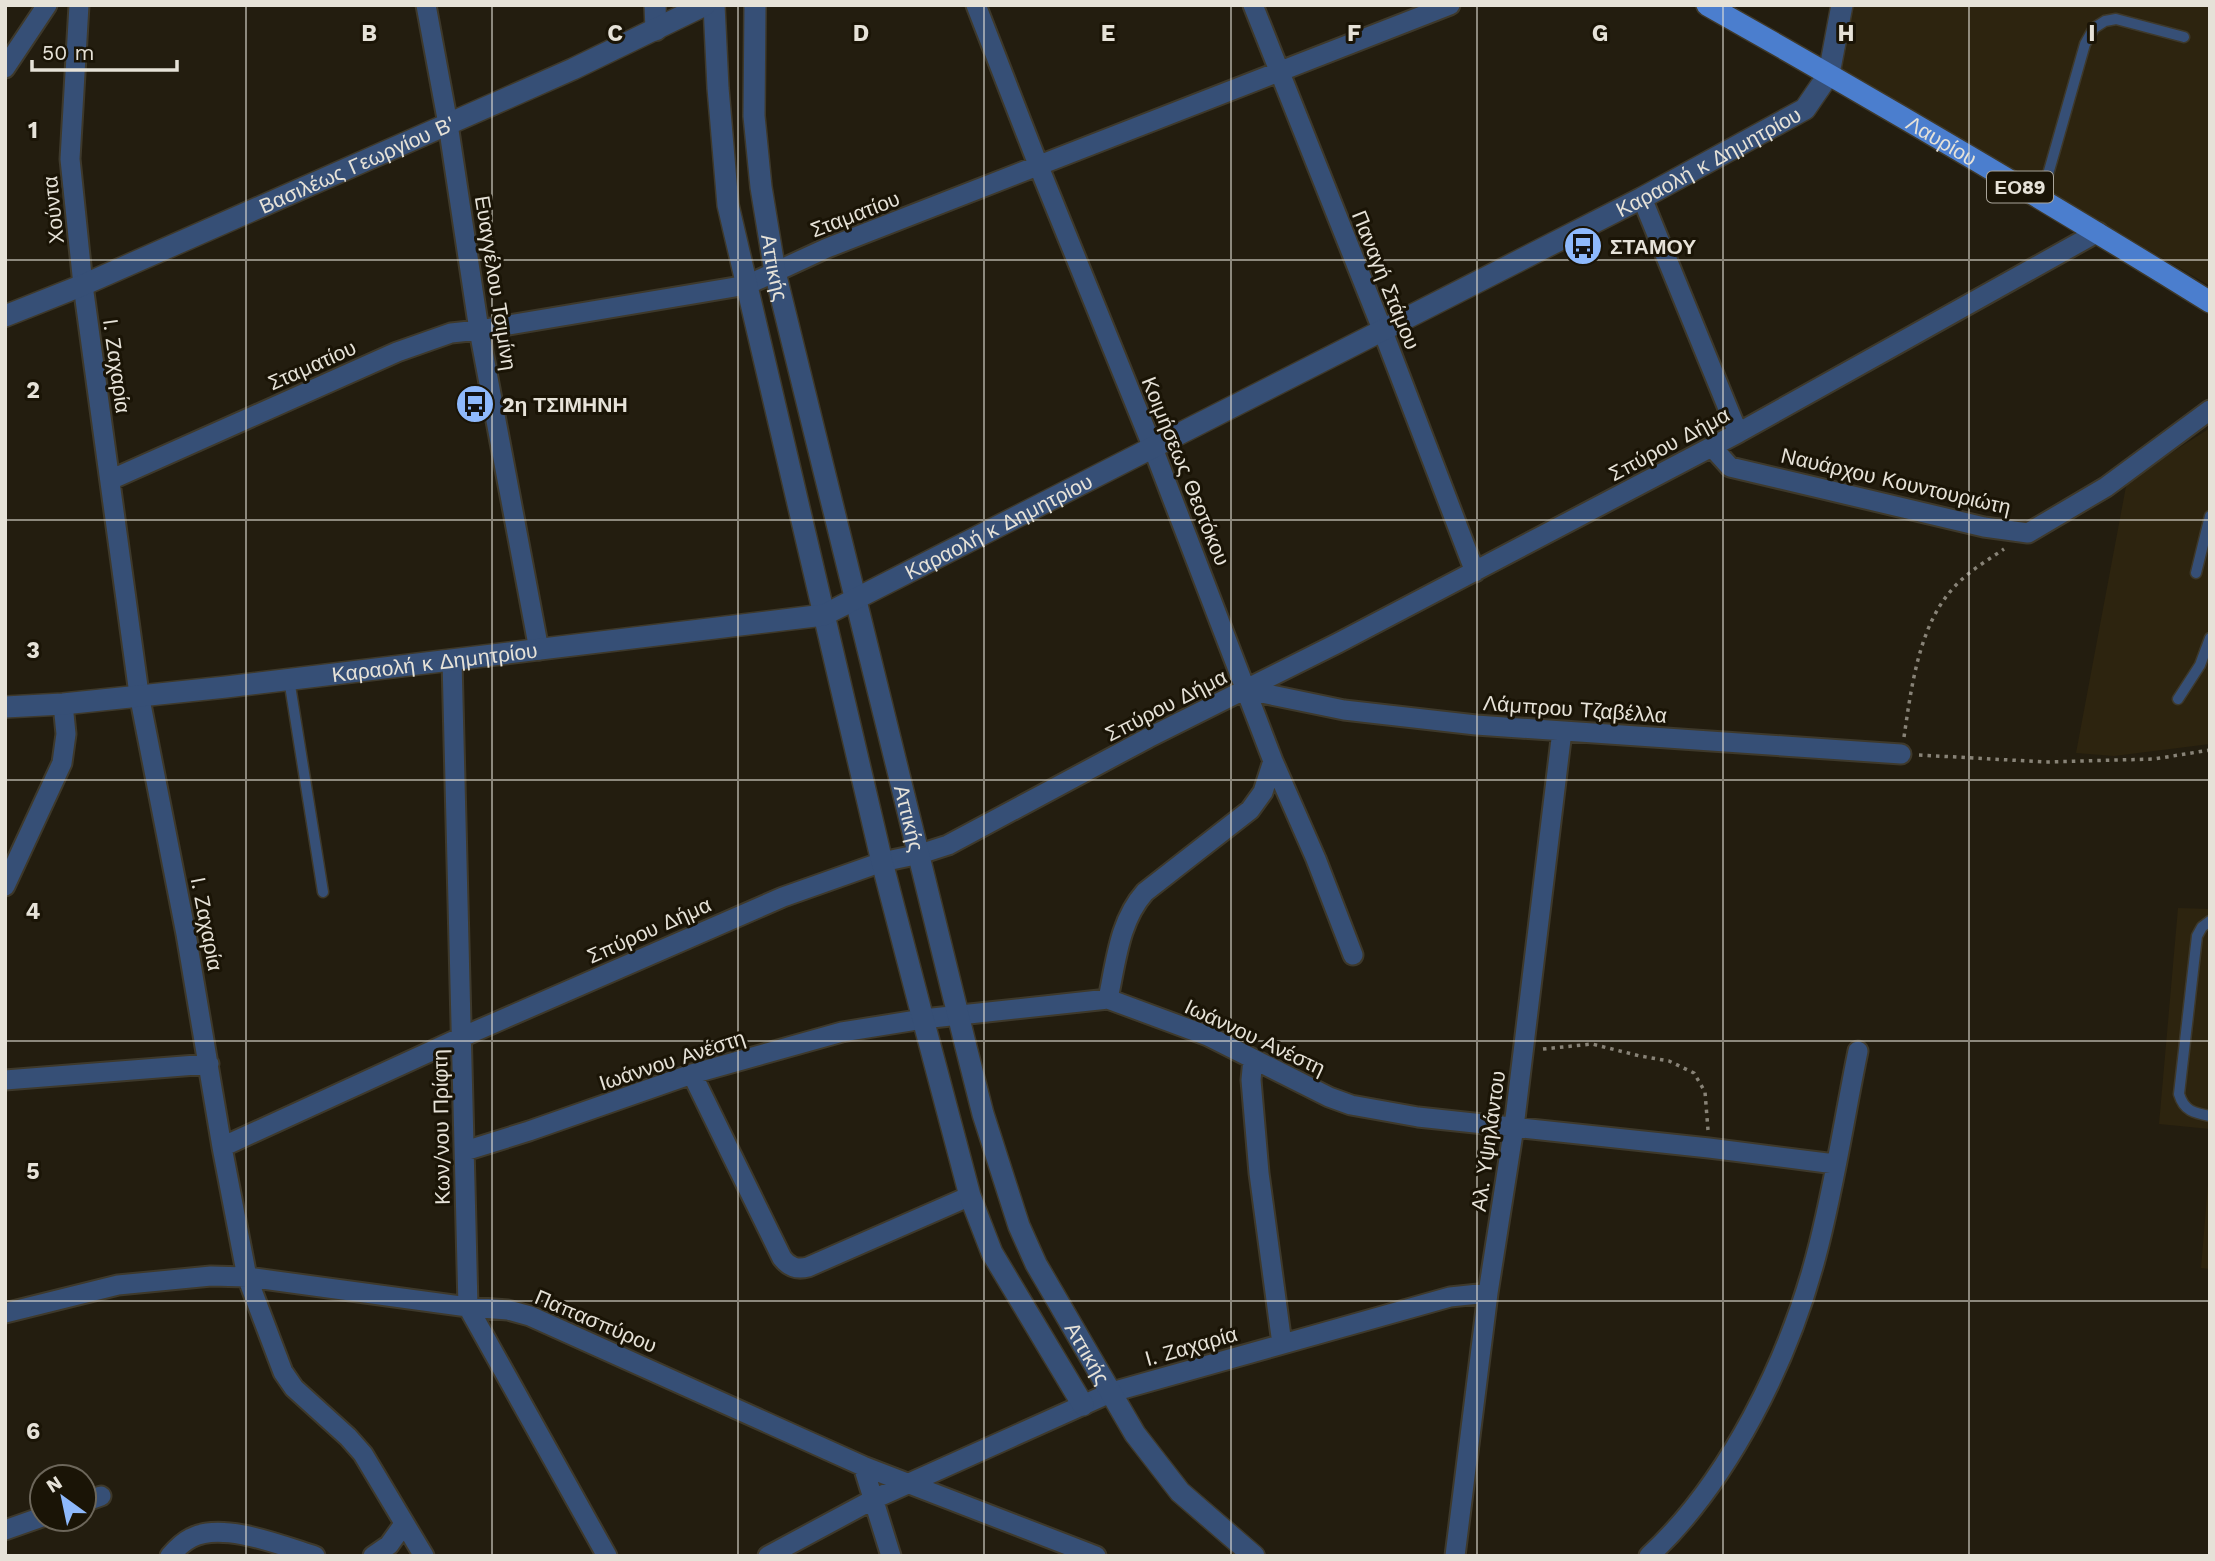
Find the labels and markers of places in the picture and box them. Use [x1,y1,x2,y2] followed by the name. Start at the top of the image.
[1562,225,1604,267] bus stop icon: ΣΤΑΜΟΥ
[1610,234,1696,259] place label: ΣΤΑΜΟΥ
[454,383,496,425] bus stop icon: 2η ΤΣΙΜΗΝΗ
[502,392,628,417] place label: 2η ΤΣΙΜΗΝΗ

